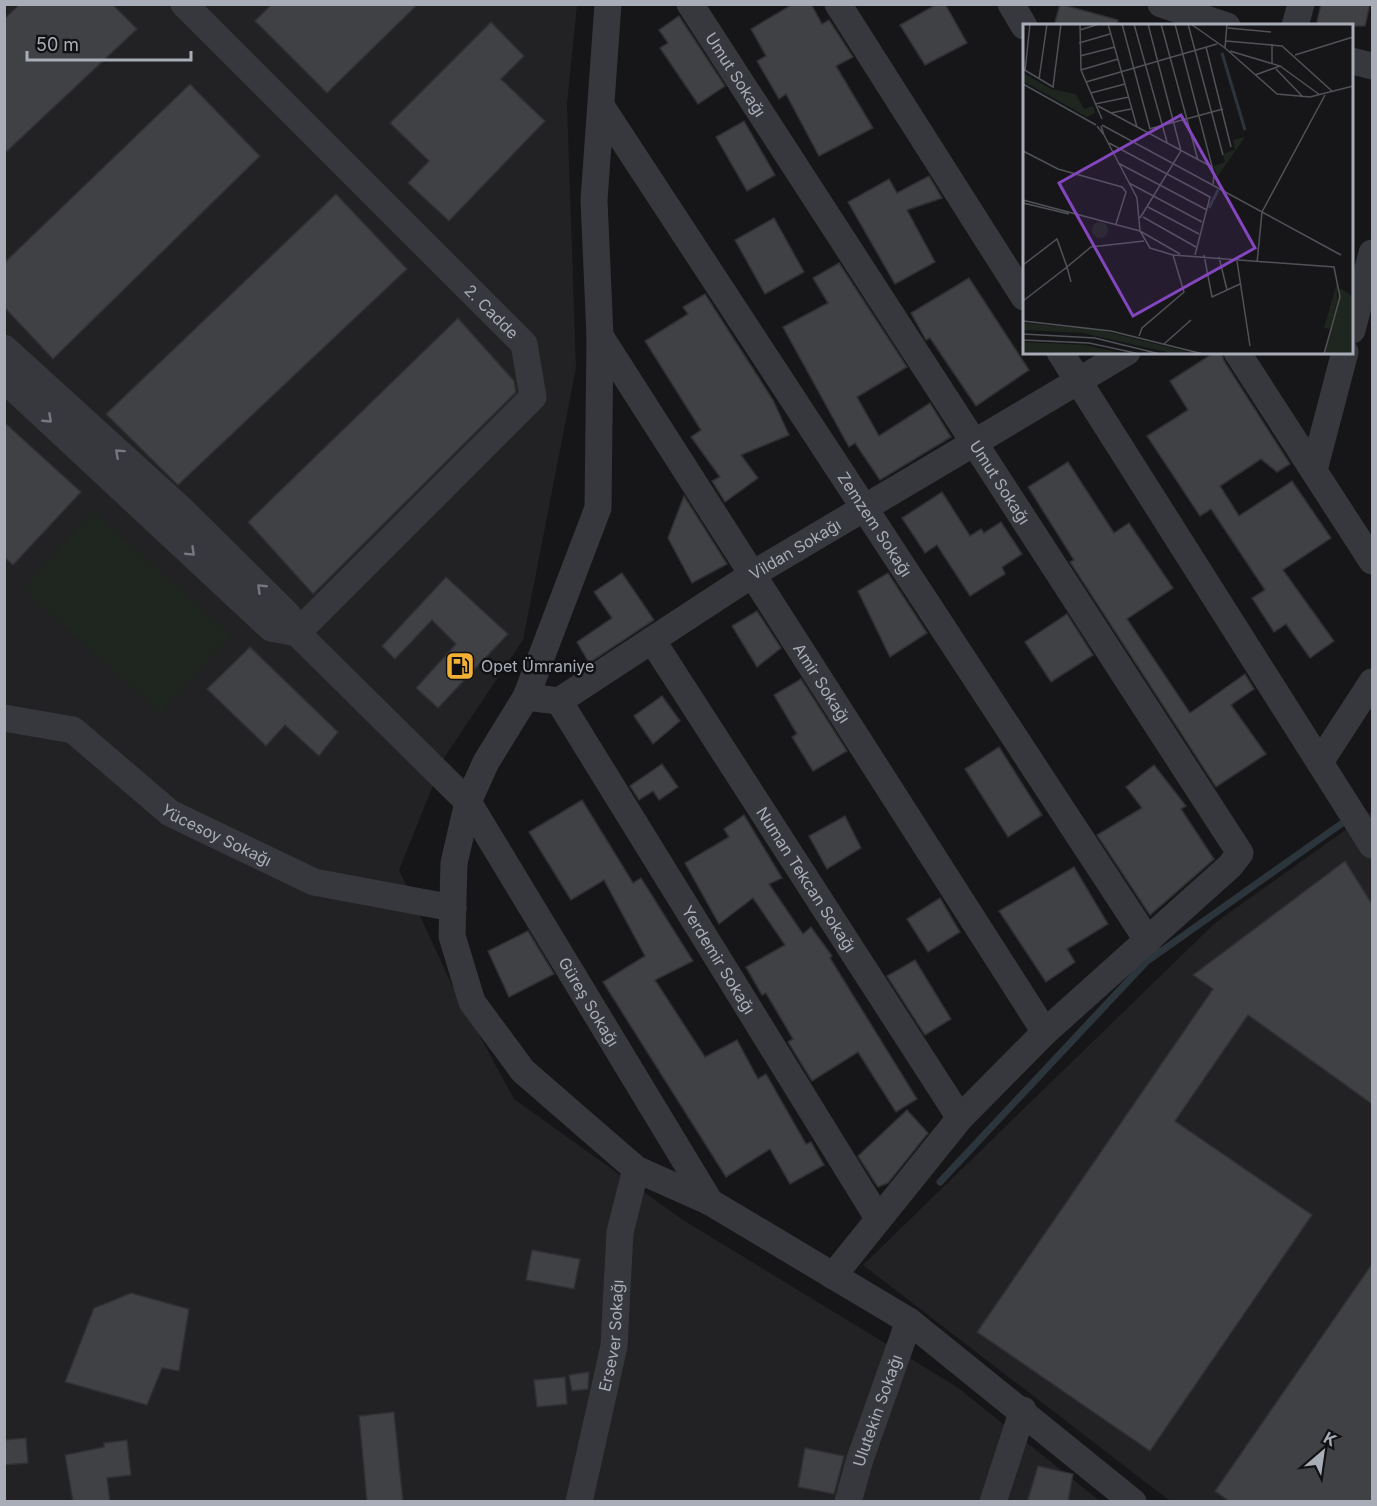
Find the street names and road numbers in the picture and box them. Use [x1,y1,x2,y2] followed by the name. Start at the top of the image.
[701,29,770,120] street label: Umut Sokağı
[460,280,523,343] street label: 2. Cadde
[965,436,1035,528] street label: Umut Sokağı
[833,468,917,580] street label: Zemzem Sokağı
[746,514,844,584] street label: Vildan Sokağı
[789,639,855,727] street label: Amir Sokağı
[157,800,275,870] street label: Yücesoy Sokağı
[752,803,861,956] street label: Numan Tekcan Sokağı
[678,902,760,1018] street label: Yerdemir Sokağı
[554,954,624,1050] street label: Güreş Sokağı
[594,1279,627,1393] street label: Ersever Sokağı
[848,1352,906,1469] street label: Ulutekin Sokağı

